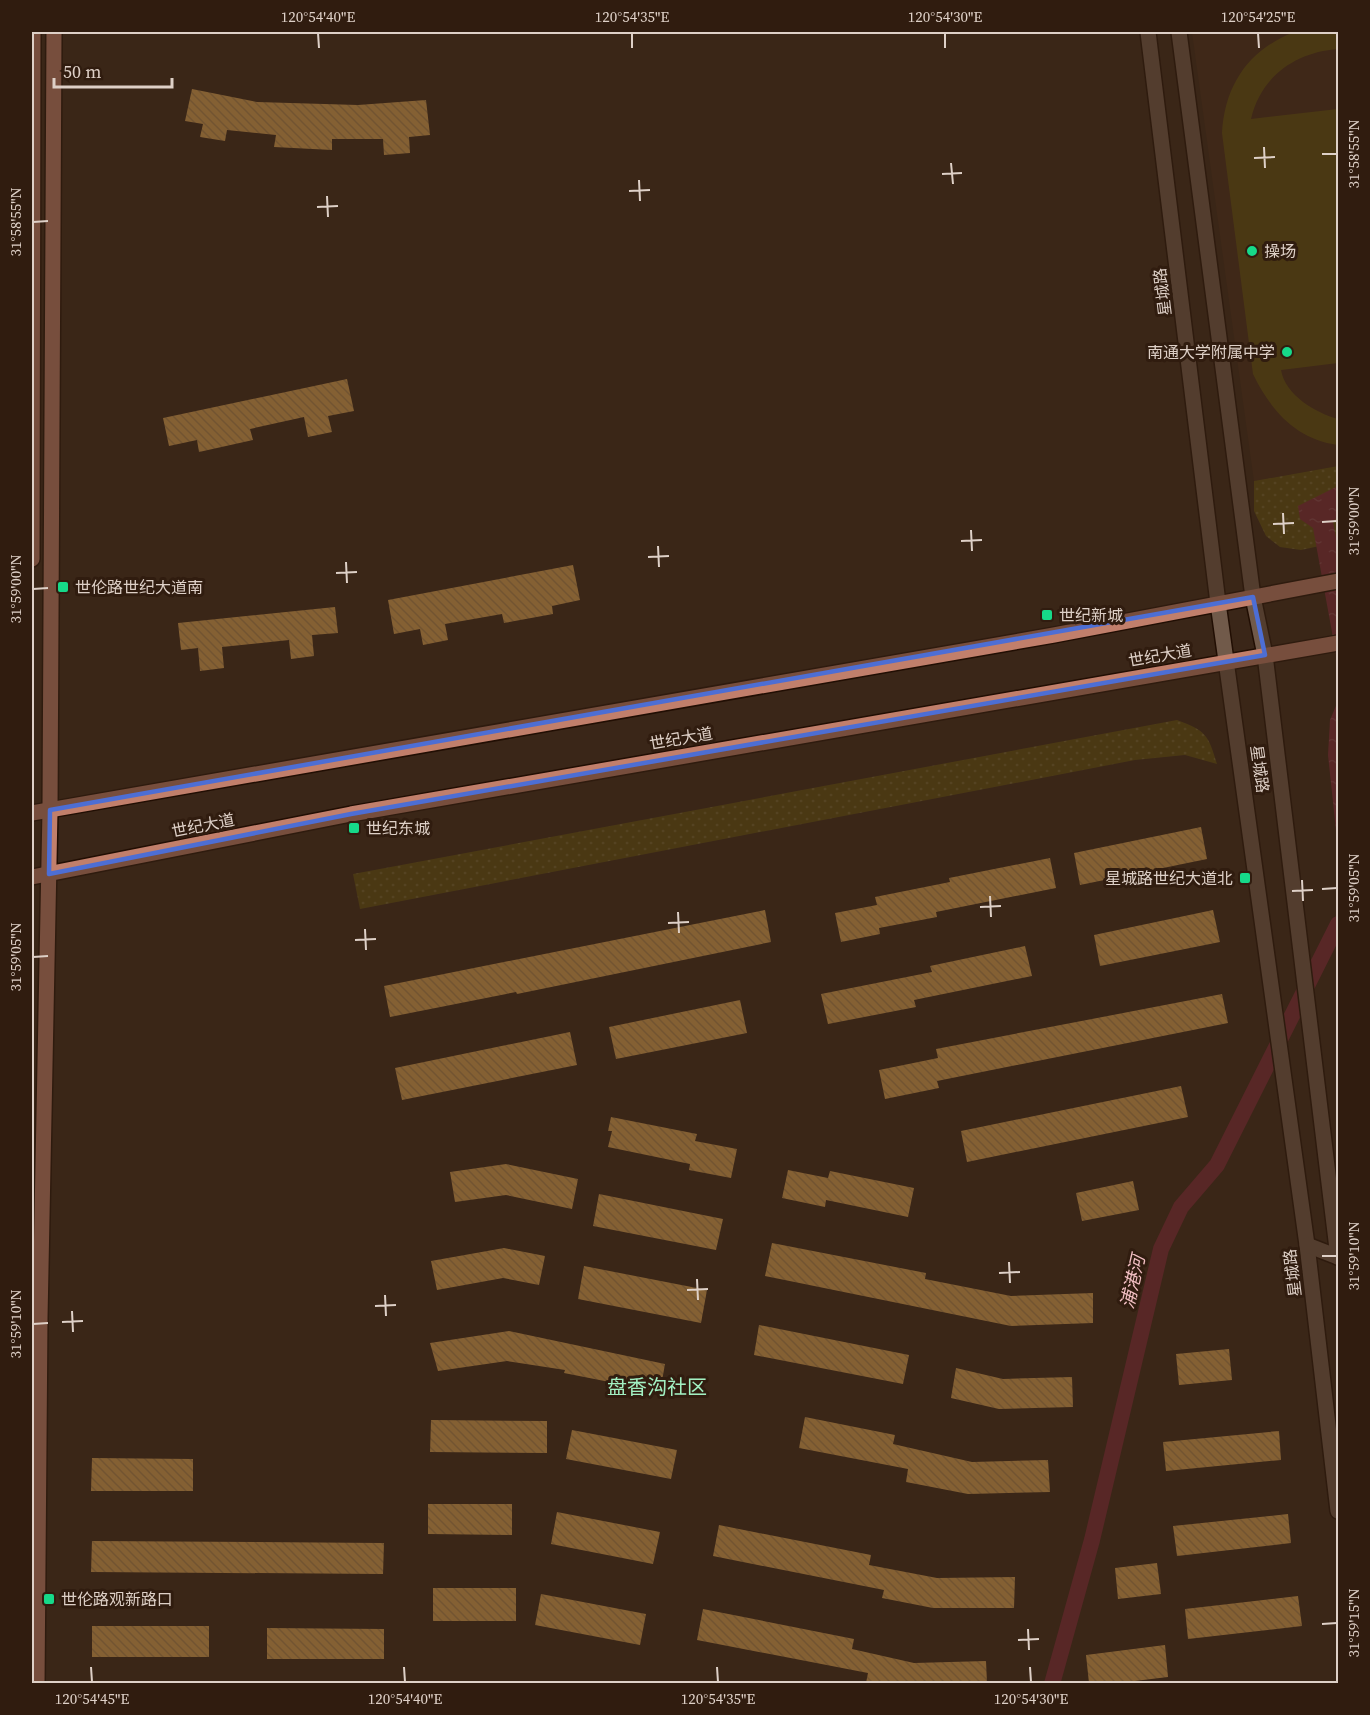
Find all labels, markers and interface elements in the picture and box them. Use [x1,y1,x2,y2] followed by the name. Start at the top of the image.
[281,6,355,27] text: 120°54'40"E
[595,6,669,27] text: 120°54'35"E
[908,6,982,27] text: 120°54'30"E
[1221,6,1295,27] text: 120°54'25"E
[54,51,172,89] scale bar
[63,59,101,84] text: 50 m
[1343,119,1364,189] text: 31°58'55"N
[5,187,26,257] text: 31°58'55"N
[1264,240,1296,262] place label: 操场
[1245,244,1259,258] marker: 操场
[1148,267,1176,317] street label: 星城路
[1147,341,1275,363] place label: 南通大学附属中学
[1280,345,1294,359] marker: 南通大学附属中学
[1343,486,1364,556] text: 31°59'00"N
[5,554,26,624] text: 31°59'00"N
[75,576,203,598] place label: 世伦路世纪大道南
[56,580,70,594] marker: 世伦路世纪大道南
[1059,604,1123,626] place label: 世纪新城
[1040,608,1054,622] marker: 世纪新城
[1127,639,1193,671] street label: 世纪大道
[648,722,714,754] street label: 世纪大道
[1246,744,1274,794] street label: 星城路
[169,808,237,842] street label: 世纪大道
[366,817,430,839] place label: 世纪东城
[347,821,361,835] marker: 世纪东城
[1343,853,1364,923] text: 31°59'05"N
[1105,867,1233,889] place label: 星城路世纪大道北
[1238,871,1252,885] marker: 星城路世纪大道北
[5,922,26,992] text: 31°59'05"N
[1343,1221,1364,1291] text: 31°59'10"N
[1278,1248,1306,1298] street label: 星城路
[1114,1250,1151,1311] water label: 浦港河
[5,1289,26,1359] text: 31°59'10"N
[607,1373,707,1401] district label: 盘香沟社区
[61,1588,173,1610] place label: 世伦路观新路口
[1343,1588,1364,1658] text: 31°59'15"N
[42,1592,56,1606] marker: 世伦路观新路口
[55,1688,129,1709] text: 120°54'45"E
[368,1688,442,1709] text: 120°54'40"E
[681,1688,755,1709] text: 120°54'35"E
[994,1688,1068,1709] text: 120°54'30"E

